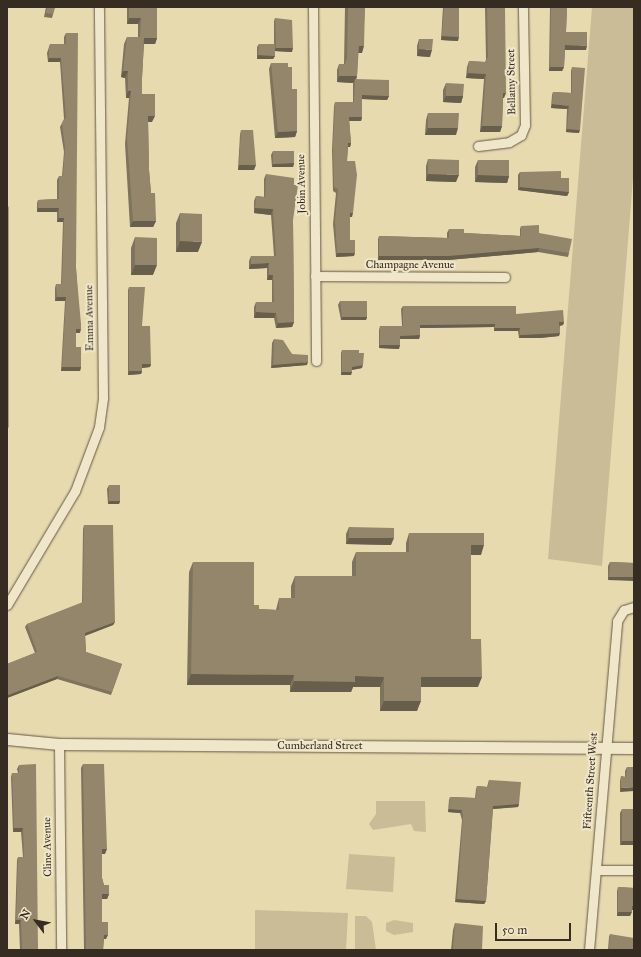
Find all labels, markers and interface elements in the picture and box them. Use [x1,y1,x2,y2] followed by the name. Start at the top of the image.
[505,49,519,115] street label: Bellamy Street
[295,154,309,214] street label: Jobin Avenue
[366,258,454,272] street label: Champagne Avenue
[83,285,97,351] street label: Emma Avenue
[581,732,601,830] street label: Fifteenth Street West
[277,739,363,753] street label: Cumberland Street
[41,817,55,877] street label: Cline Avenue
[16,901,56,941] north arrow
[17,907,33,922] text: N
[497,915,573,941] scale bar
[502,923,527,937] text: 50 m

